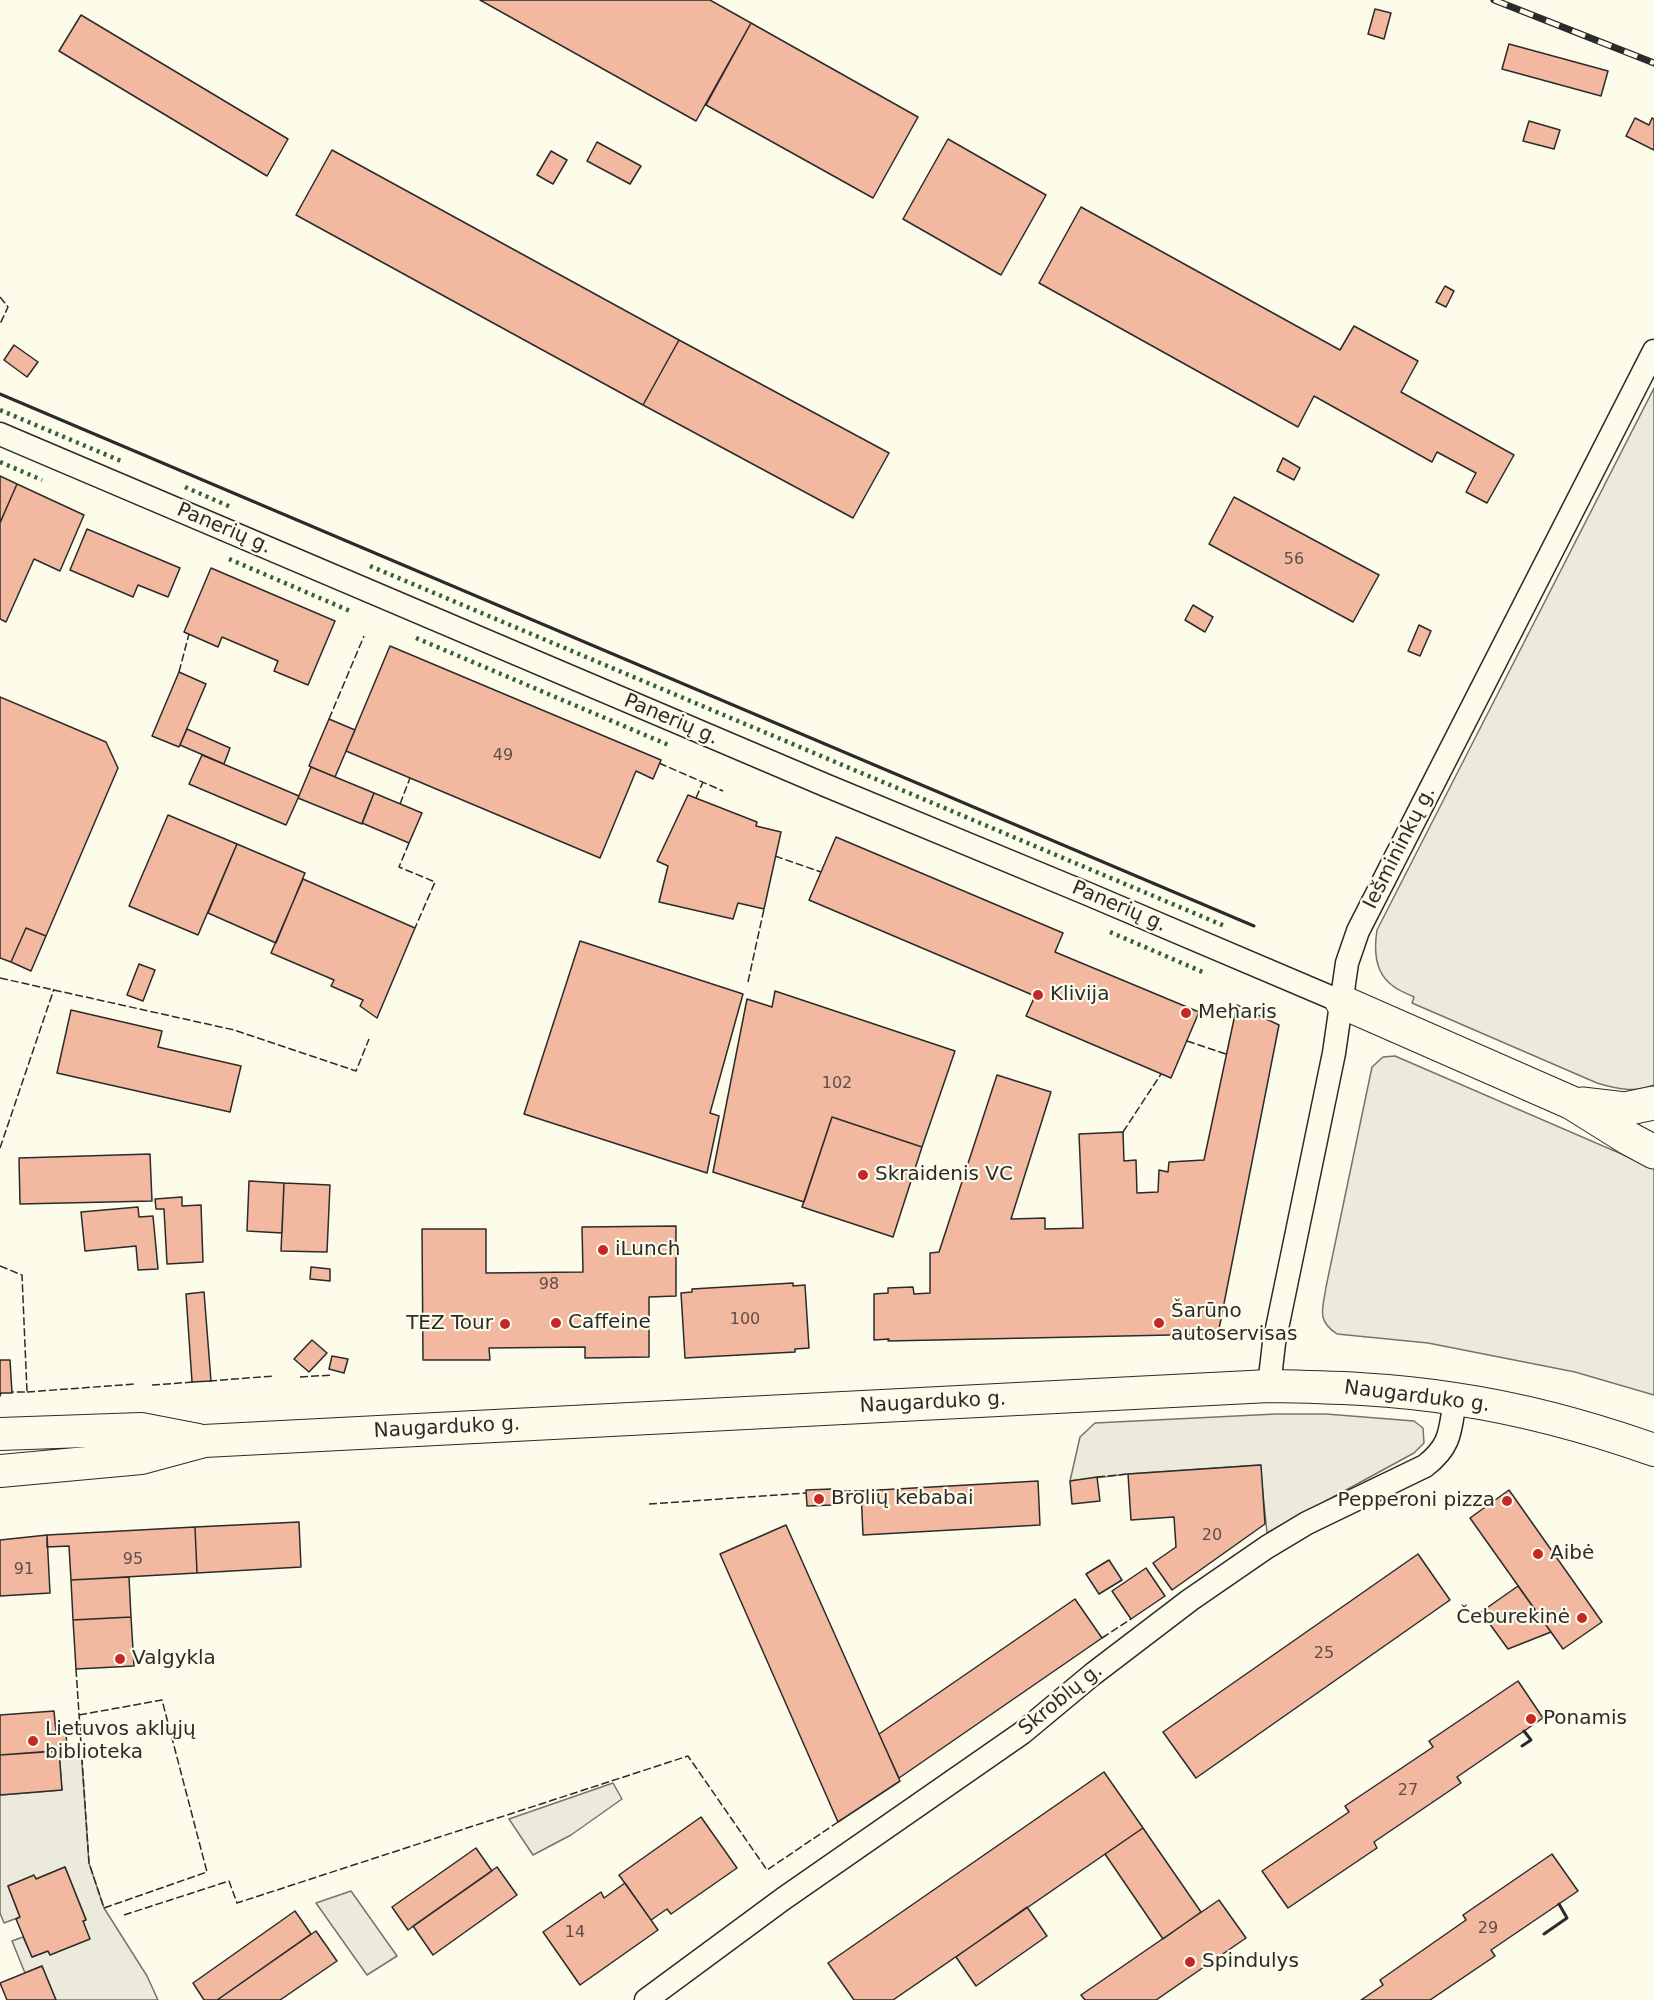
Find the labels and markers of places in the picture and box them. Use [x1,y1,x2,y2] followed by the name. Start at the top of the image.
[1050,983,1109,1007] place label: Klivija
[1031,988,1045,1002] marker: Klivija
[1198,1001,1277,1025] place label: Meharis
[1179,1006,1193,1020] marker: Meharis
[875,1163,1013,1187] place label: Skraidenis VC
[856,1168,870,1182] marker: Skraidenis VC
[615,1238,680,1262] place label: iLunch
[596,1243,610,1257] marker: iLunch
[1171,1300,1297,1347] place label: Šarūno autoservisas
[568,1311,651,1335] place label: Caffeine
[406,1312,493,1336] place label: TEZ Tour
[549,1316,563,1330] marker: Caffeine
[1152,1316,1166,1330] marker: Šarūno autoservisas
[498,1317,512,1331] marker: TEZ Tour
[831,1487,974,1511] place label: Brolių kebabai
[1338,1489,1495,1513] place label: Pepperoni pizza
[812,1492,826,1506] marker: Brolių kebabai
[1500,1494,1514,1508] marker: Pepperoni pizza
[1550,1542,1594,1566] place label: Aibė
[1531,1547,1545,1561] marker: Aibė
[1456,1606,1570,1630] place label: Čeburekinė
[1575,1611,1589,1625] marker: Čeburekinė
[132,1647,216,1671] place label: Valgykla
[113,1652,127,1666] marker: Valgykla
[1543,1707,1627,1731] place label: Ponamis
[1524,1712,1538,1726] marker: Ponamis
[45,1718,196,1765] place label: Lietuvos aklųjų biblioteka
[26,1734,40,1748] marker: Lietuvos aklųjų biblioteka
[1202,1950,1299,1974] place label: Spindulys
[1183,1955,1197,1969] marker: Spindulys

